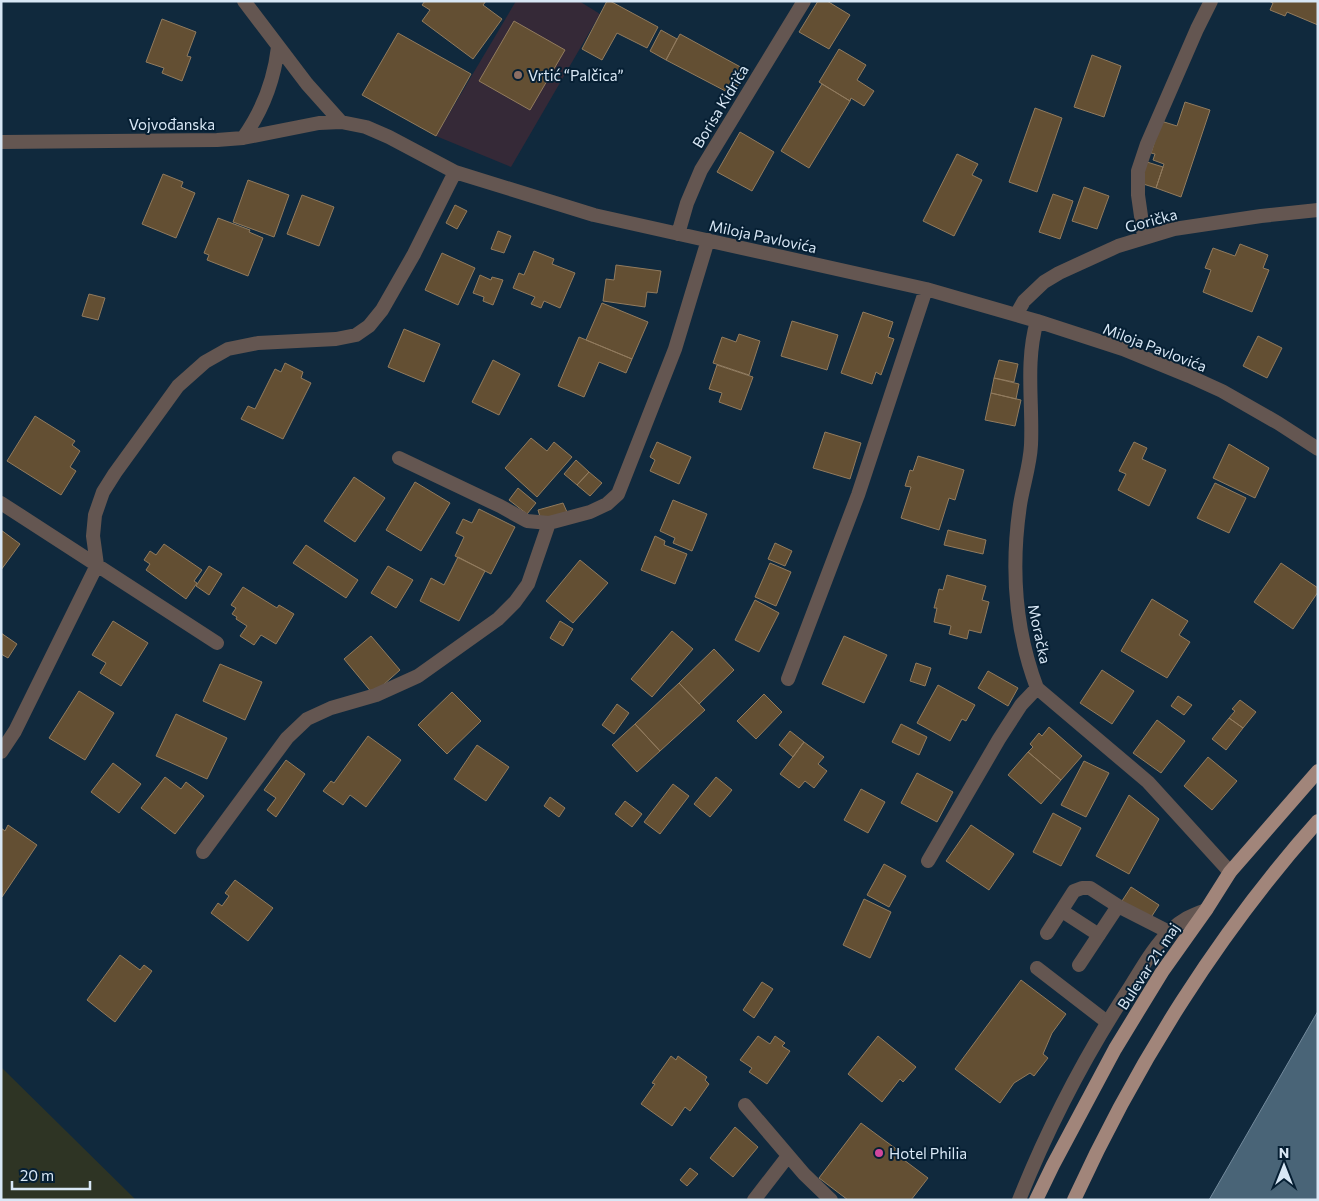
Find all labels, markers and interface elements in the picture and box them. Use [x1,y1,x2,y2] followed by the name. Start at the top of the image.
[688,61,752,151] street label: Borisa Kidriča
[528,66,624,84] place label: Vrtić “Palčica”
[512,69,524,81] marker: Vrtić “Palčica”
[129,115,215,133] street label: Vojvođanska
[1123,204,1179,236] street label: Gorička
[708,216,818,256] street label: Miloja Pavlovića
[1101,319,1209,375] street label: Miloja Pavlovića
[1025,603,1055,665] street label: Moračka
[1113,919,1183,1013] street label: Bulevar 21. maj
[1259,1141,1309,1191] north arrow
[889,1144,967,1162] place label: Hotel Philia
[1279,1144,1289,1161] text: N
[873,1147,885,1159] marker: Hotel Philia
[12,1158,90,1190] scale bar
[20,1166,54,1184] text: 20 m

